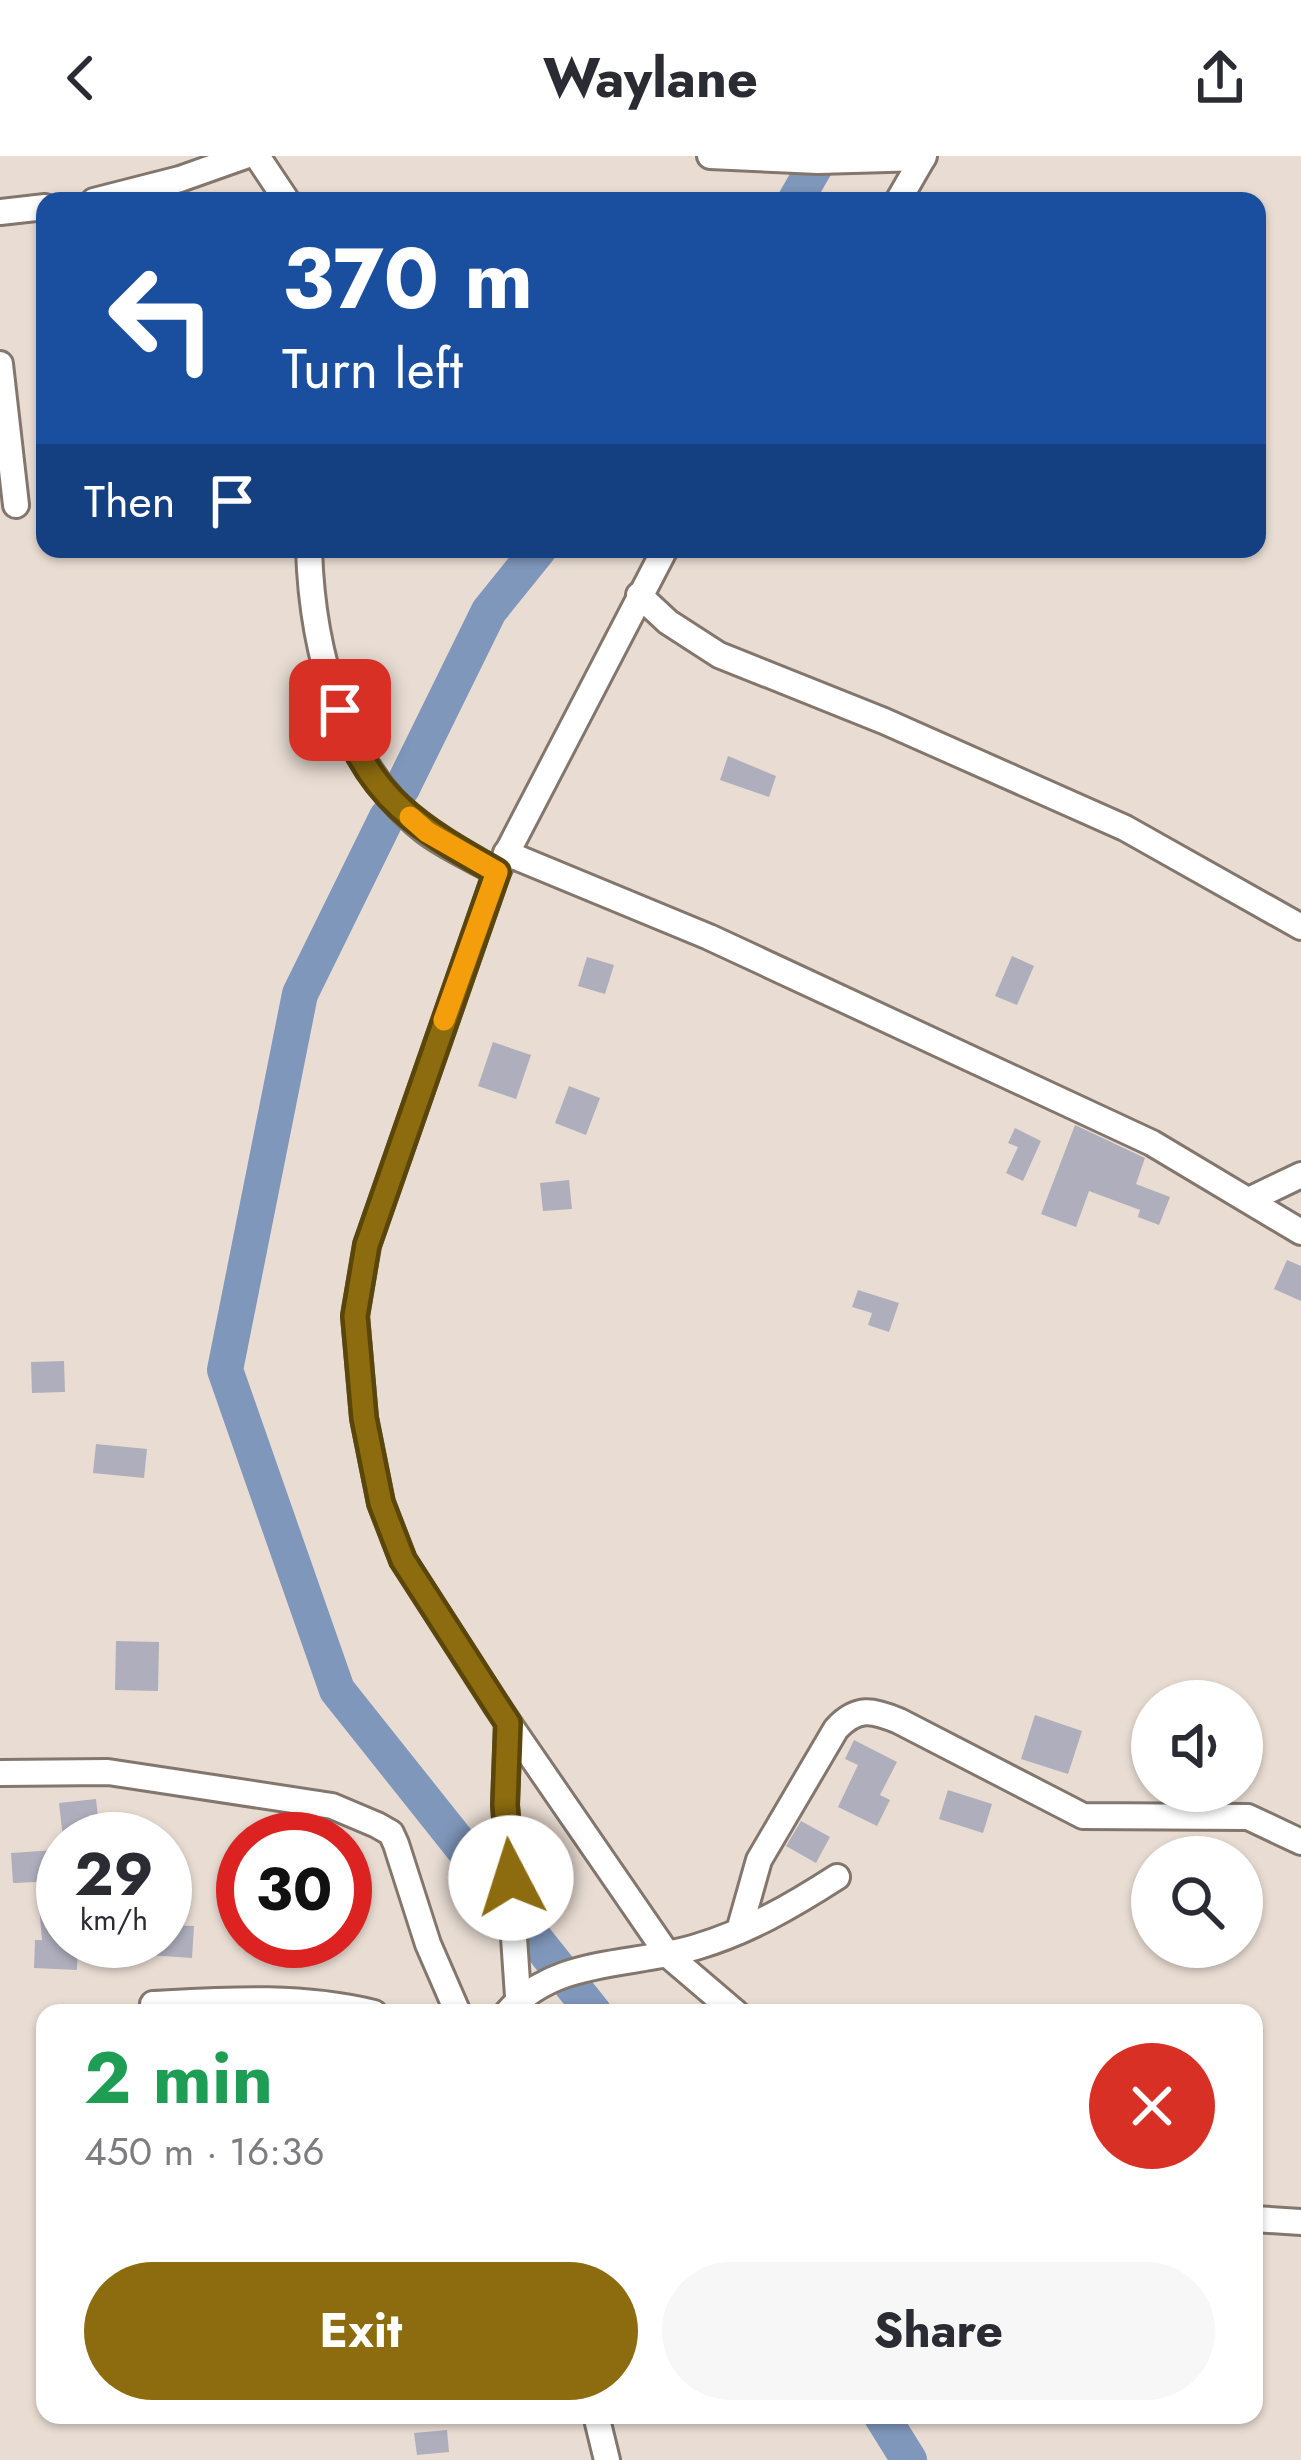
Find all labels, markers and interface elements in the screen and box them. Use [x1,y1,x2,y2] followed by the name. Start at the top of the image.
[543,39,758,117] text: Waylane
[48,45,114,111] icon: back
[1187,45,1253,111] icon: share
[282,218,533,340] text: 370 m
[84,240,240,396] icon: left
[282,330,463,408] text: Turn left
[199,468,265,534] icon: arrive
[84,469,175,534] text: Then
[289,659,391,761] pin
[307,677,373,743] icon: arrive
[1131,1680,1263,1968] map controls
[1131,1680,1263,1812] button: sound
[216,1812,372,1968] speed limit sign: 30
[448,1815,574,1941] position arrow
[74,1831,154,1918] text: 29
[1131,1836,1263,1968] button: search
[80,1898,148,1941] text: km/h
[84,2026,273,2130] text: 2 min
[1089,2043,1215,2169] button: close
[84,2123,325,2180] text: 450 m · 16:36
[84,2262,638,2400] button: Exit
[662,2262,1215,2400] button: Share

